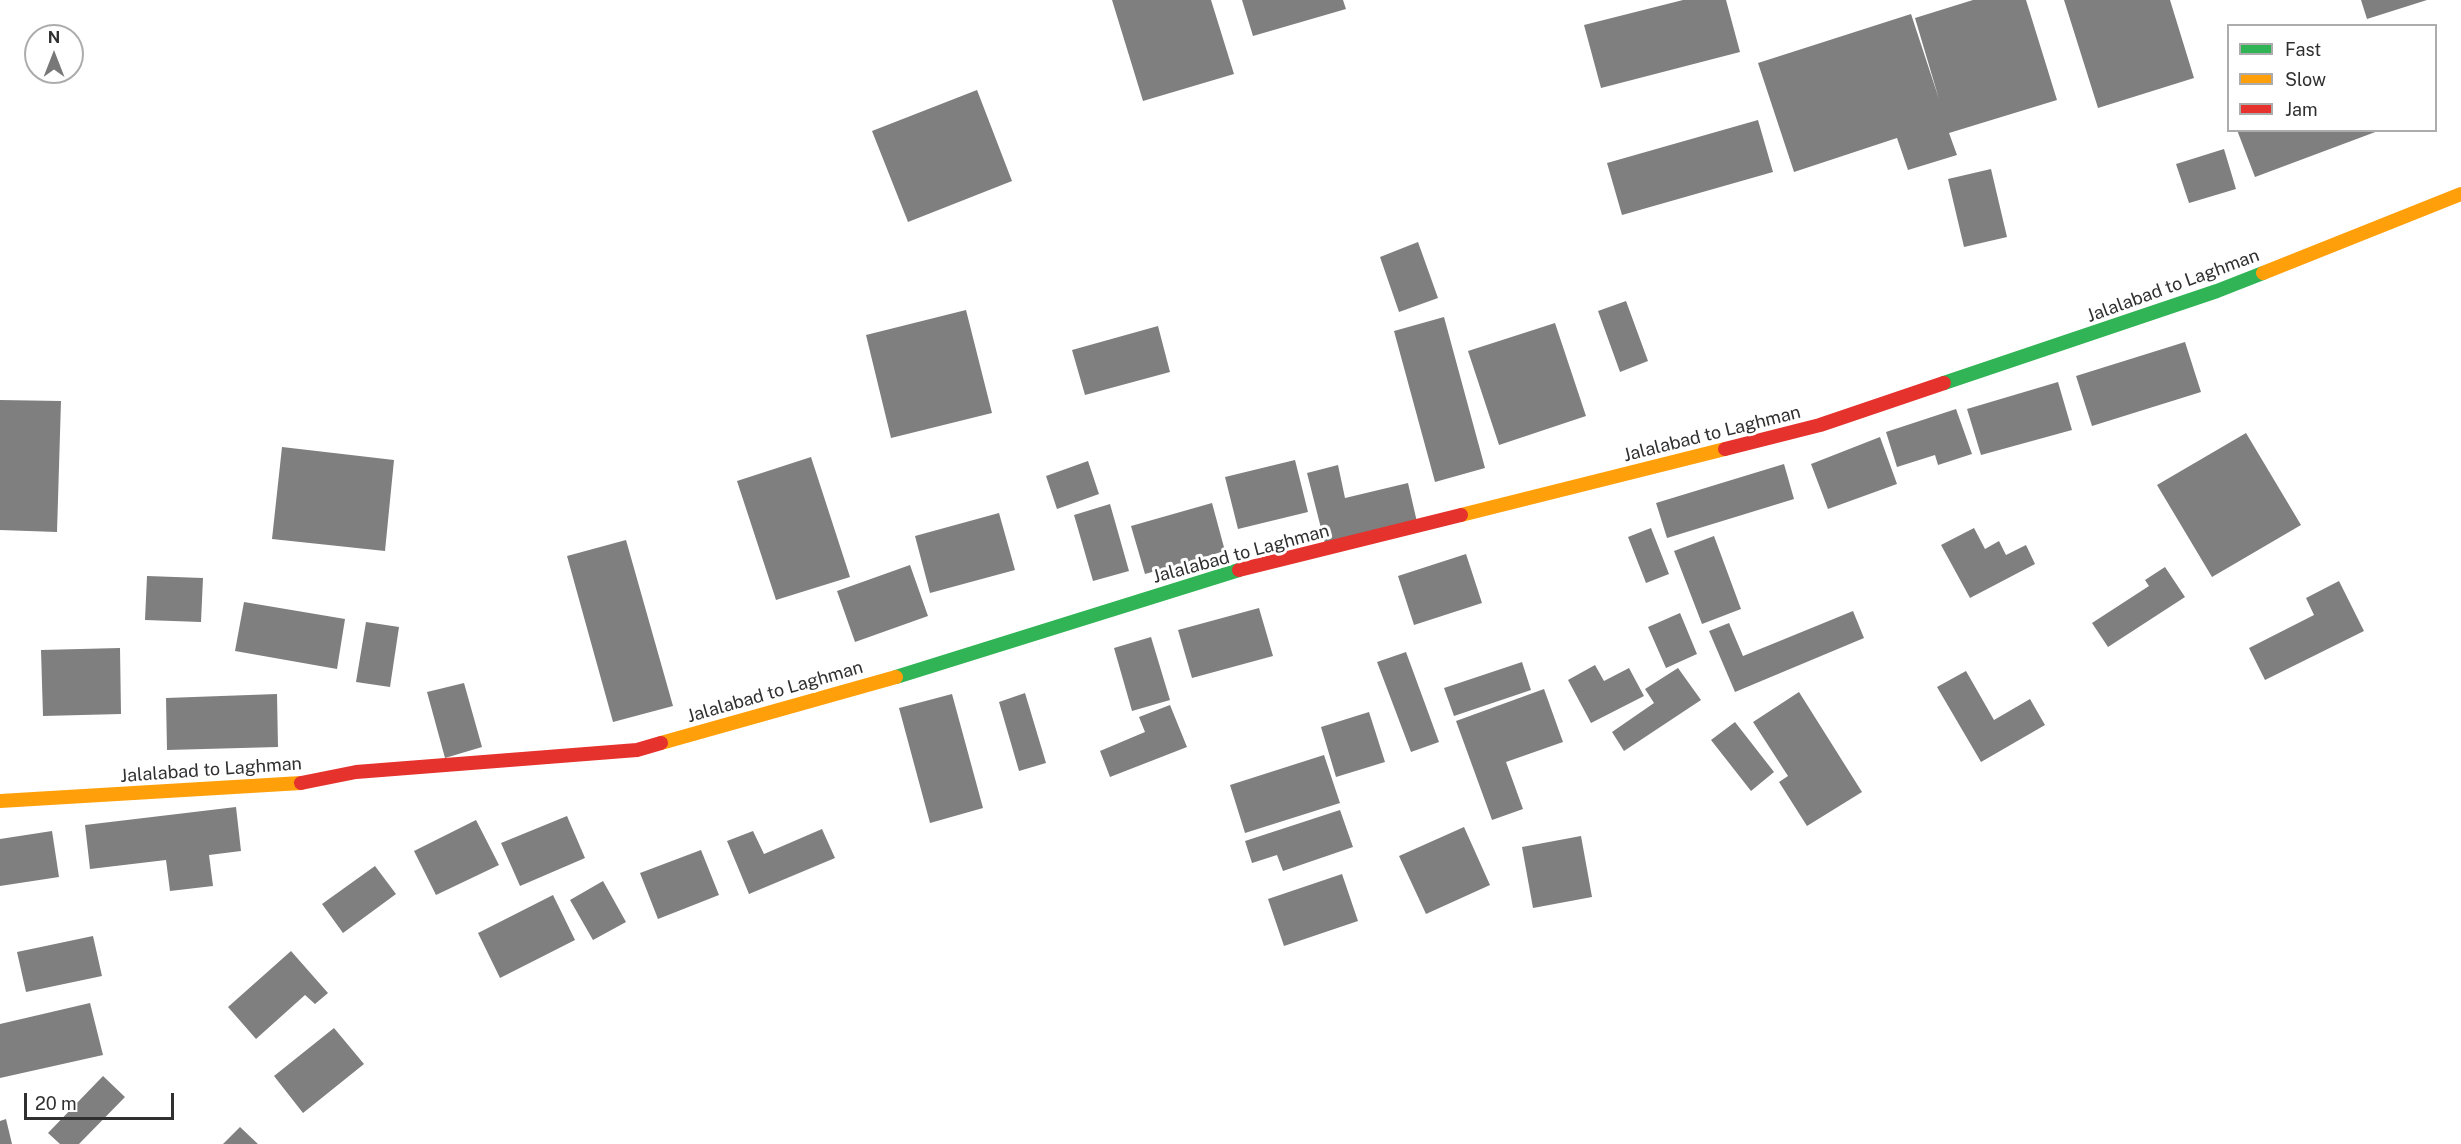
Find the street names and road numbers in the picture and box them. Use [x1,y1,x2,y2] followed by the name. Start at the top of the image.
[2084,245,2262,327] street label: Jalalabad to Laghman
[1621,401,1803,467] street label: Jalalabad to Laghman
[1150,520,1332,588] street label: Jalalabad to Laghman
[685,657,865,727] street label: Jalalabad to Laghman
[119,753,303,787] street label: Jalalabad to Laghman

